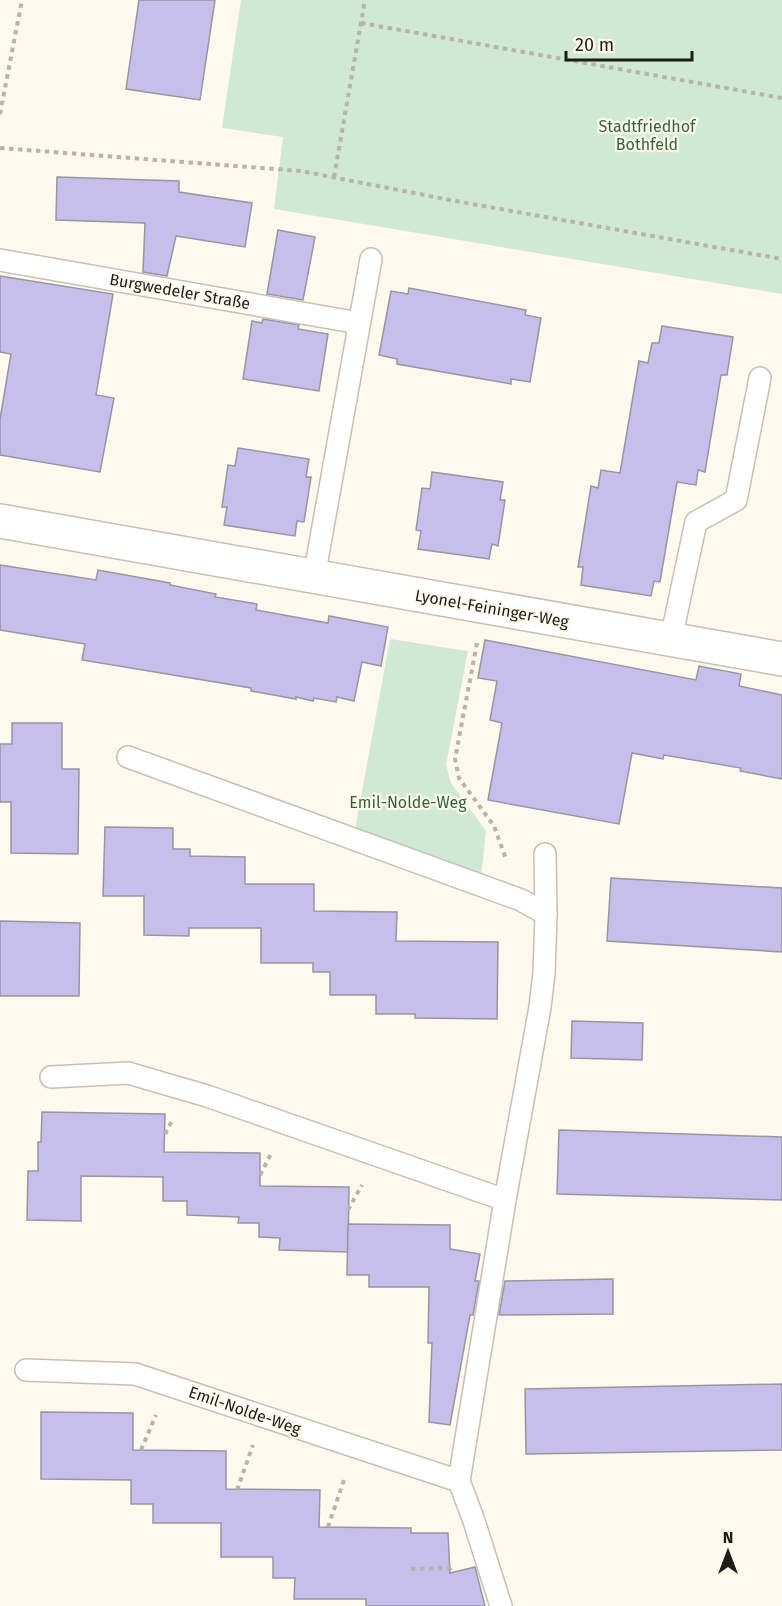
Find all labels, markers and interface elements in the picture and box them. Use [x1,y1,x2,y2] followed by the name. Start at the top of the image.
[566,24,692,62] scale bar
[575,34,614,56] text: 20 m
[599,117,697,154] park label: Stadtfriedhof Bothfeld
[108,270,252,313] street label: Burgwedeler Straße
[414,586,571,631] street label: Lyonel-Feininger-Weg
[349,793,467,812] park label: Emil-Nolde-Weg
[186,1382,304,1439] street label: Emil-Nolde-Weg
[698,1522,758,1582] north arrow
[723,1528,733,1547] text: N

